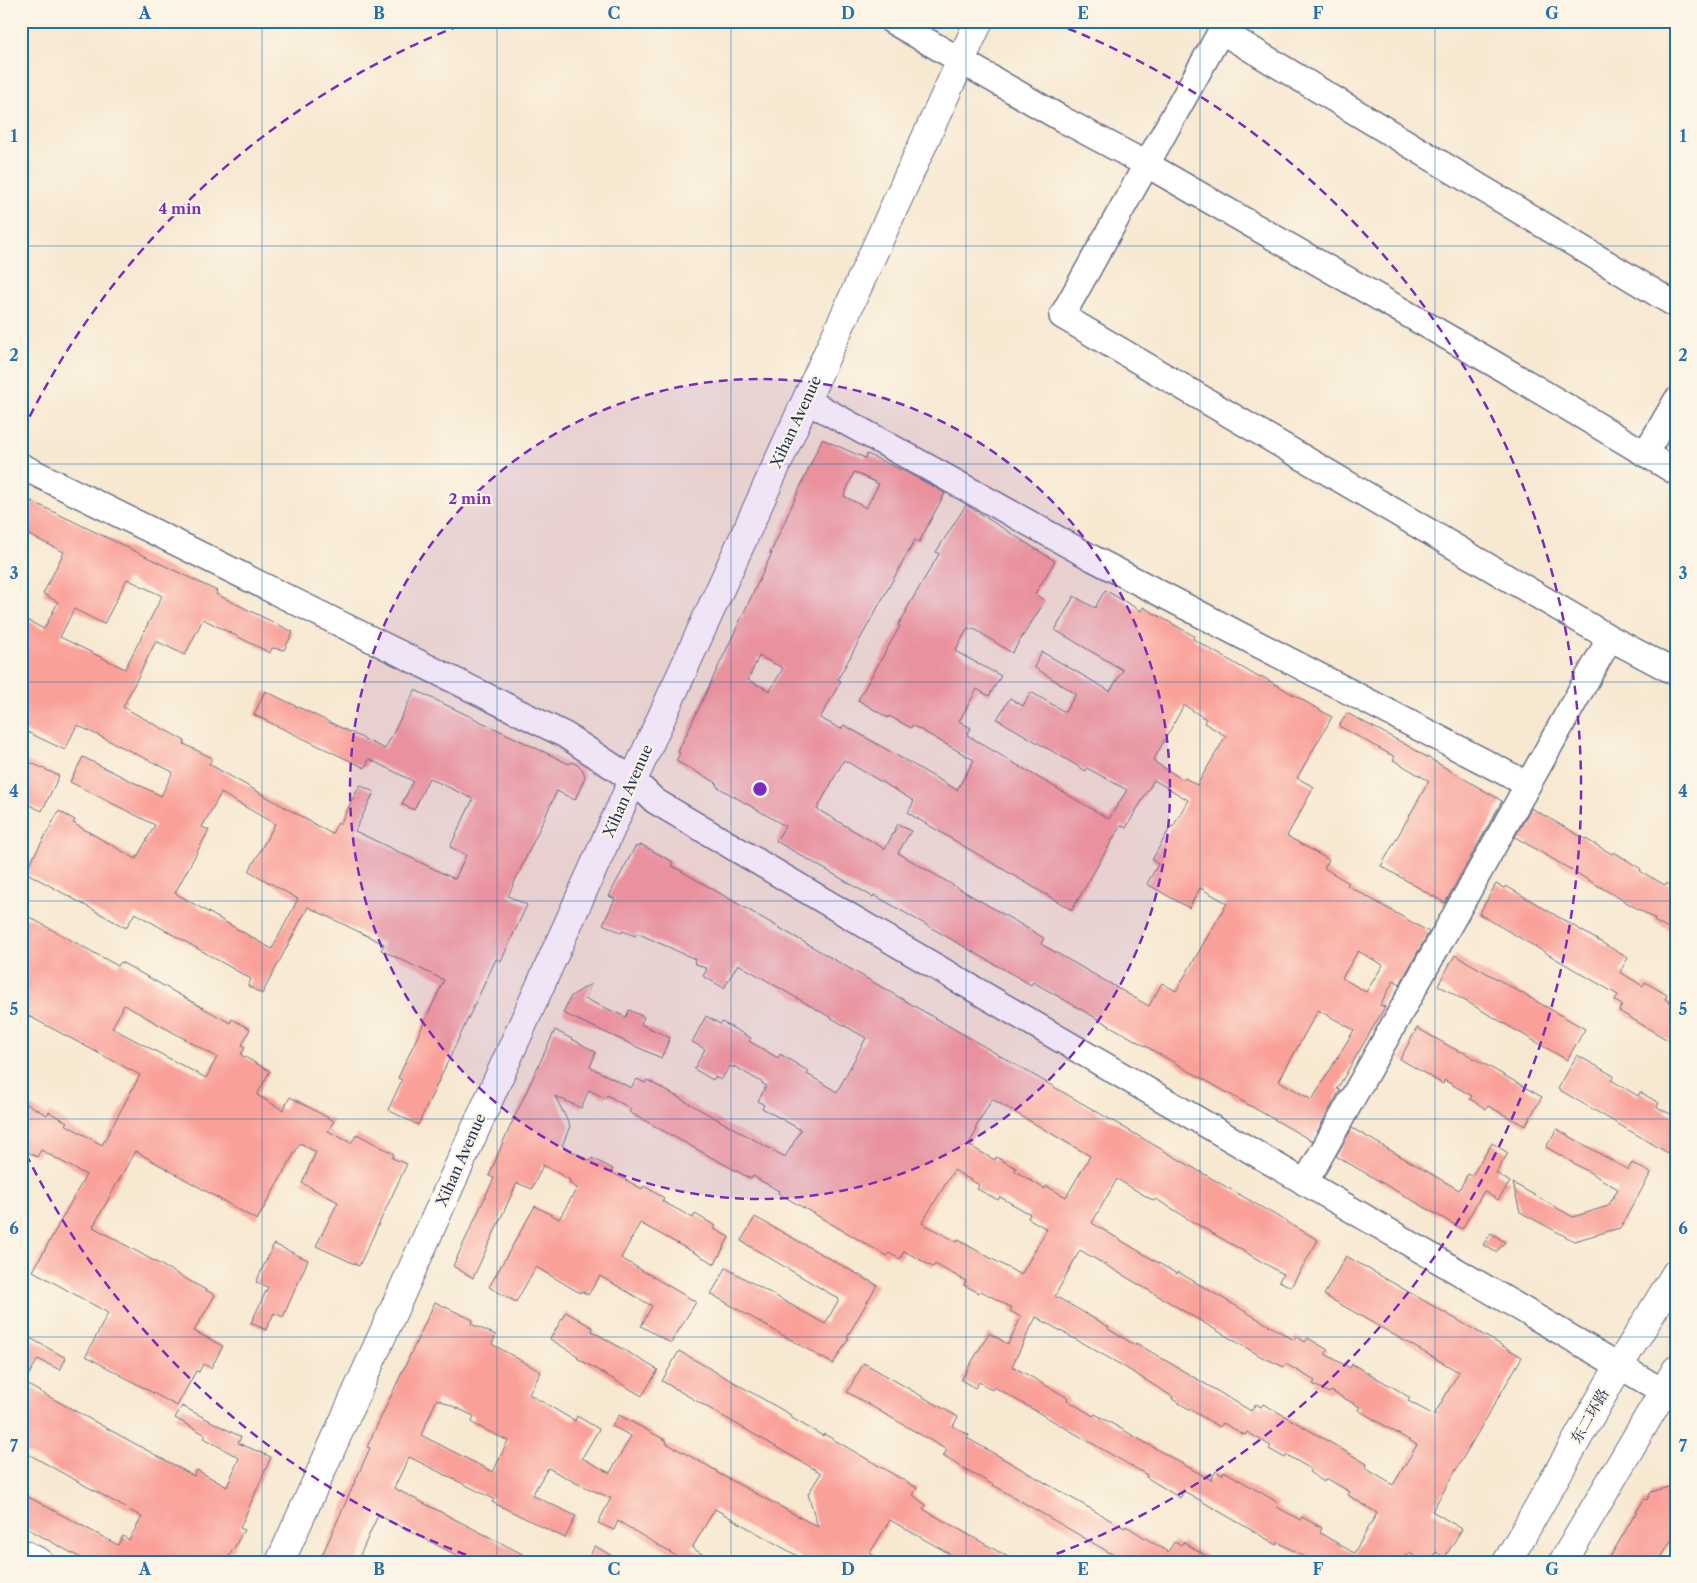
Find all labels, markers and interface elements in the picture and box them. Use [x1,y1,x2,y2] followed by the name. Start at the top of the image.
[138,3,152,23] text: A
[373,3,385,23] text: B
[608,3,620,23] text: C
[841,3,855,23] text: D
[1077,3,1089,23] text: E
[1313,3,1324,23] text: F
[1545,3,1559,23] text: G
[10,126,18,146] text: 1
[1679,126,1687,146] text: 1
[158,199,202,218] text: 4 min
[9,345,19,365] text: 2
[1678,345,1688,365] text: 2
[765,373,825,472] street label: Xihan Avenue
[448,489,492,508] text: 2 min
[9,563,19,583] text: 3
[1678,563,1688,583] text: 3
[598,741,657,841] street label: Xihan Avenue
[751,780,769,798] centre of rings
[9,781,19,801] text: 4
[1678,781,1688,801] text: 4
[10,999,19,1019] text: 5
[1679,999,1688,1019] text: 5
[431,1110,490,1210] street label: Xihan Avenue
[9,1218,19,1238] text: 6
[1678,1218,1688,1238] text: 6
[1566,1385,1613,1446] street label: 东二环路
[10,1436,19,1456] text: 7
[1679,1436,1688,1456] text: 7
[138,1559,152,1579] text: A
[373,1559,385,1579] text: B
[608,1559,620,1579] text: C
[841,1559,855,1579] text: D
[1077,1559,1089,1579] text: E
[1313,1559,1324,1579] text: F
[1545,1559,1559,1579] text: G

